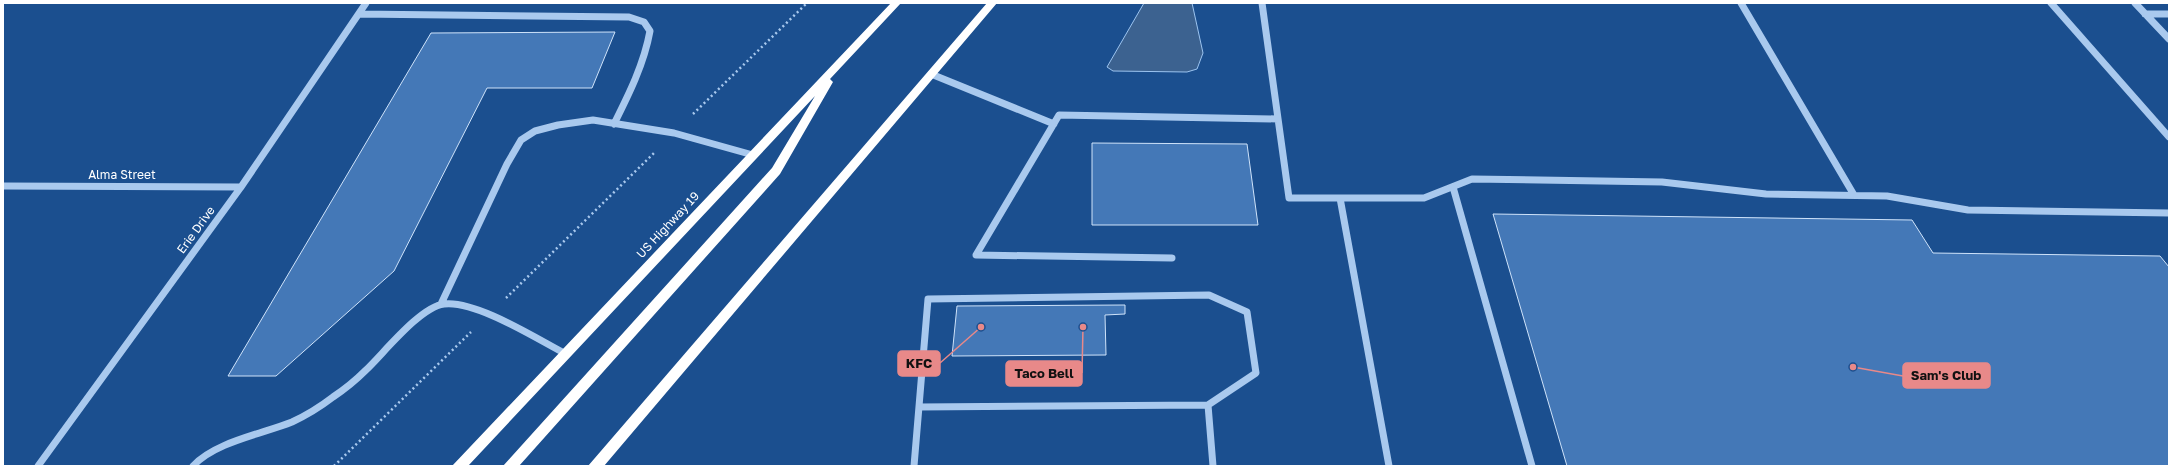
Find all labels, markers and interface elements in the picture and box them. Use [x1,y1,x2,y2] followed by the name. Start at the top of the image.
[88,167,156,182] street label: Alma Street
[633,188,702,261] street label: US Highway 19
[173,203,218,256] street label: Erie Drive
[898,351,940,376] callout: KFC
[906,355,932,371] text: KFC
[1006,361,1082,386] callout: Taco Bell
[1903,363,1990,388] callout: Sam's Club
[1014,365,1074,381] text: Taco Bell
[1911,367,1981,383] text: Sam's Club

